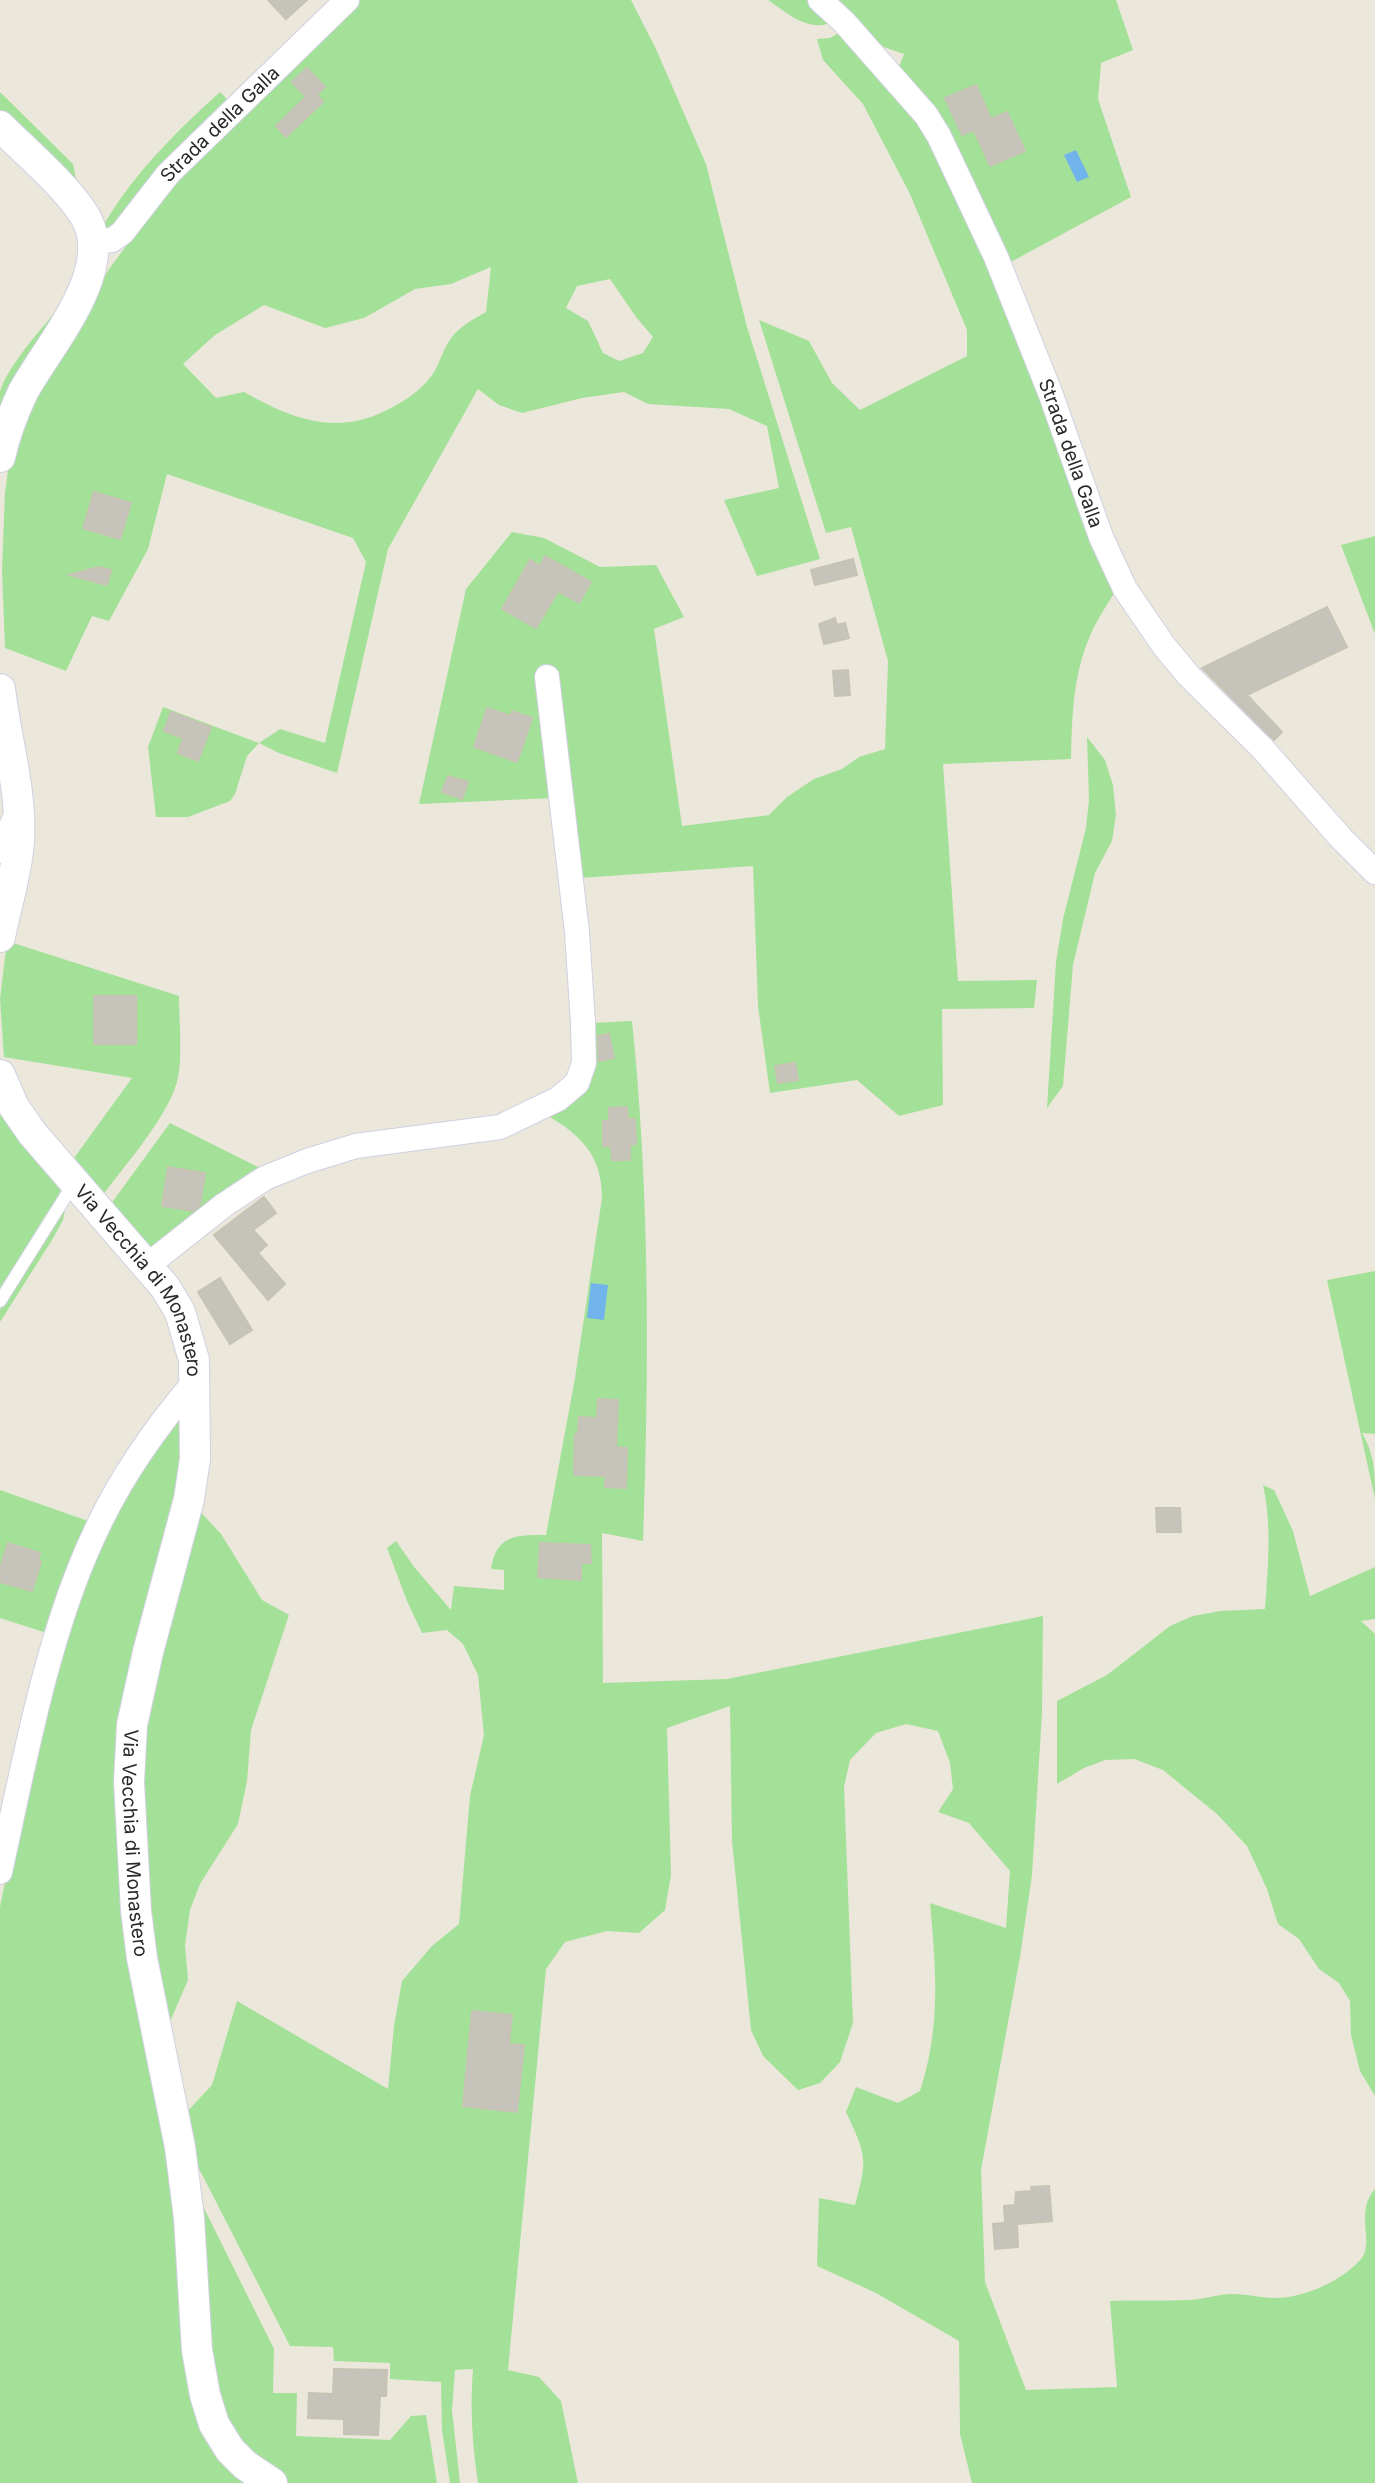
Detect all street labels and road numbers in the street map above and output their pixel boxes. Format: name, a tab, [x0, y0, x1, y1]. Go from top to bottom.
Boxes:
street label: Strada della Galla	[155, 61, 284, 186]
street label: Strada della Galla	[1034, 375, 1108, 531]
street label: Via Vecchia di Monastero	[70, 1180, 205, 1377]
street label: Via Vecchia di Monastero	[117, 1729, 153, 1958]

